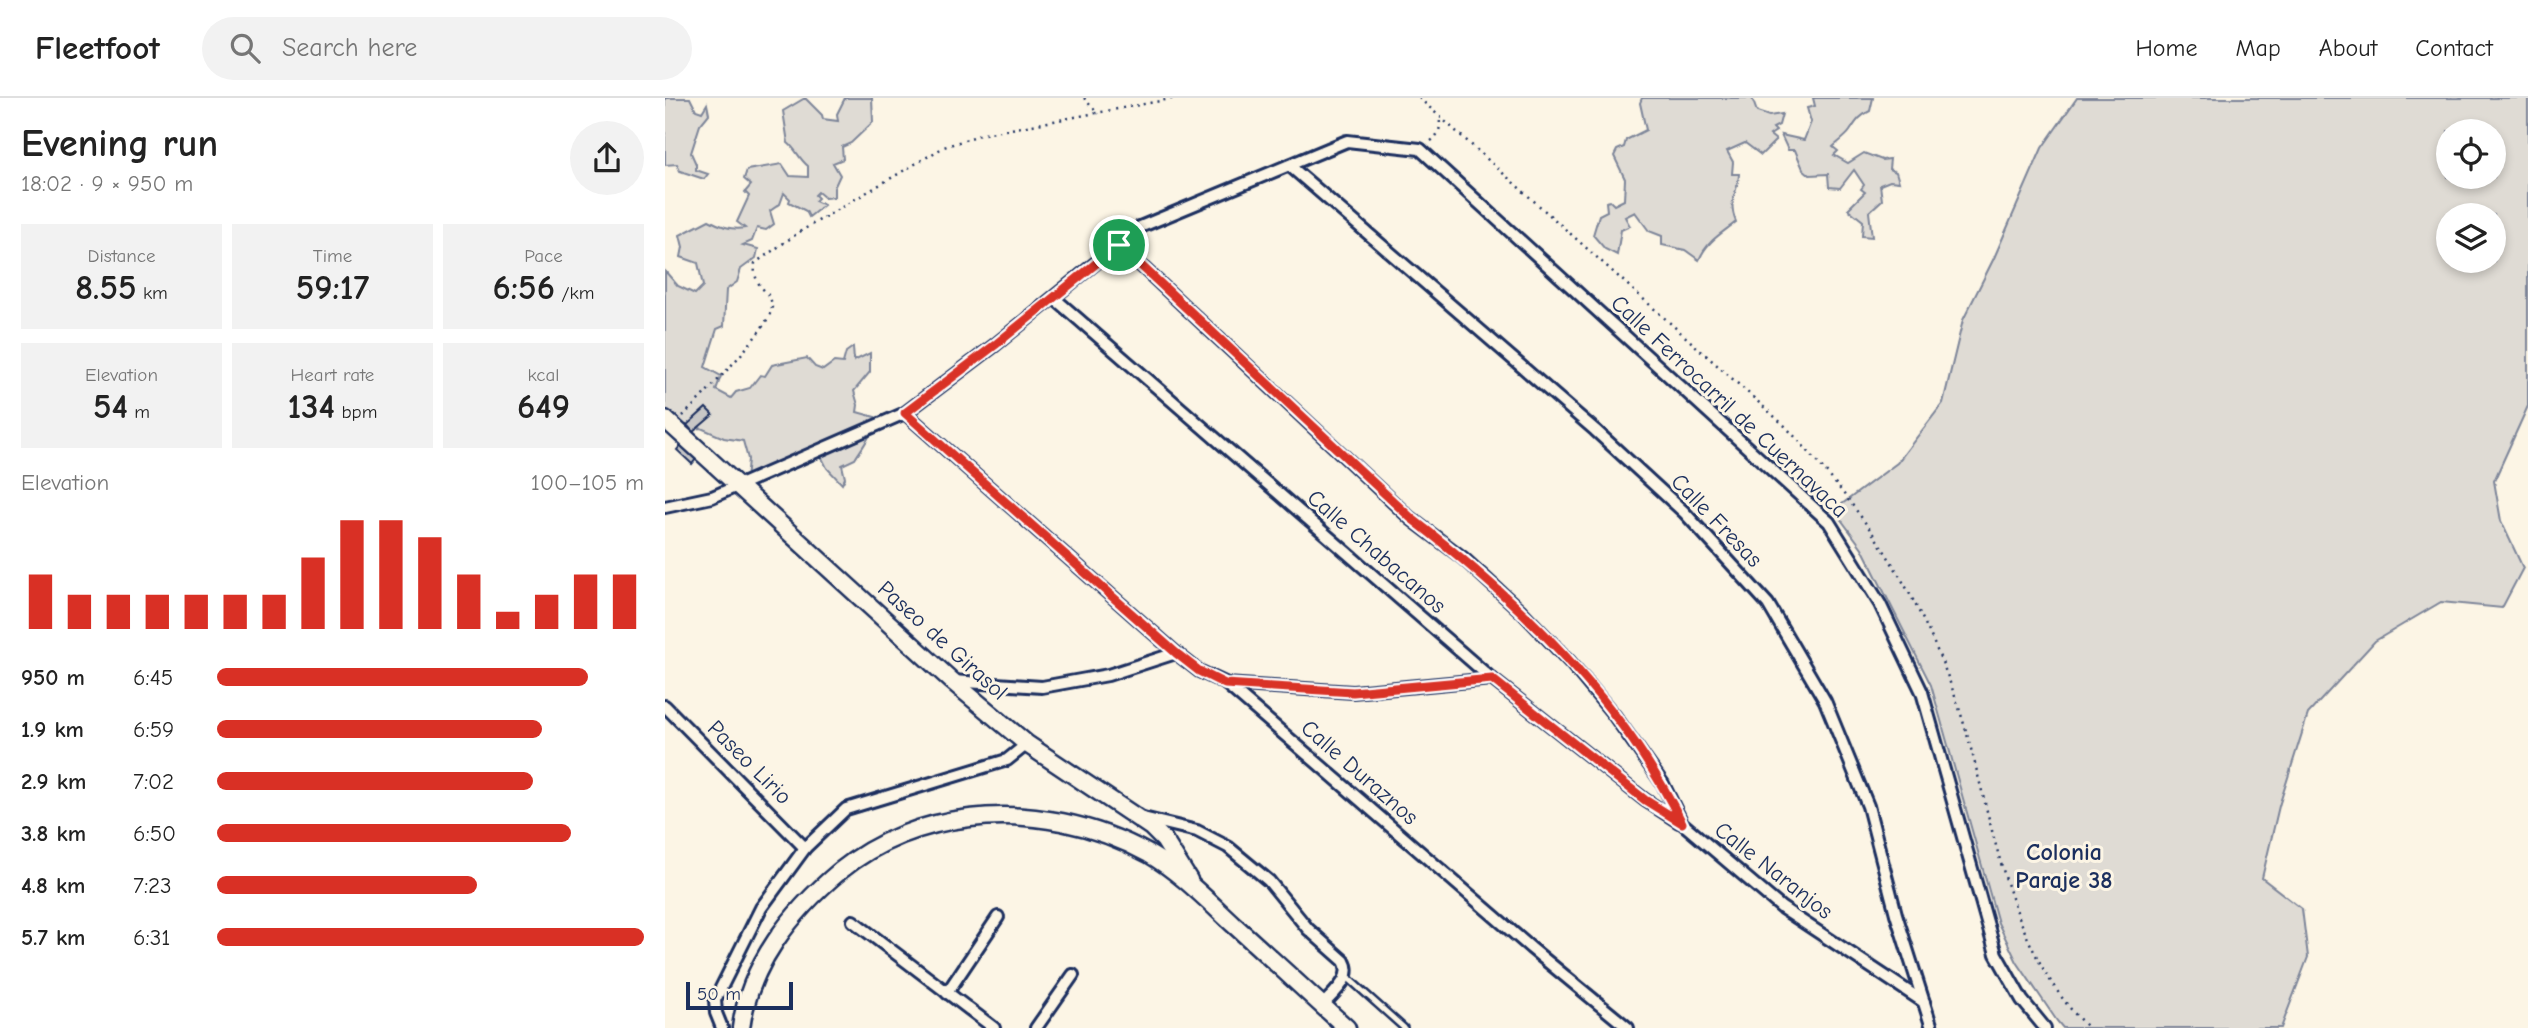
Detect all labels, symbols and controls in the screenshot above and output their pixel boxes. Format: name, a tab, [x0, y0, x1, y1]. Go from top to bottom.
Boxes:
search box	[202, 17, 692, 80]
text: Fleetfoot	[35, 29, 160, 67]
icon: search	[226, 29, 264, 67]
text: Search here	[282, 33, 417, 63]
text: Home	[2136, 34, 2197, 62]
text: Map	[2235, 34, 2281, 62]
text: About	[2319, 34, 2377, 62]
text: Contact	[2415, 34, 2493, 62]
map controls	[2436, 119, 2506, 273]
button: locate	[2436, 119, 2506, 189]
button: share	[570, 121, 644, 195]
text: Evening run	[21, 122, 218, 166]
text: 18:02 · 9 × 950 m	[21, 170, 193, 197]
button: layers	[2436, 203, 2506, 273]
pin	[1089, 215, 1149, 275]
icon: arrive	[1100, 226, 1138, 264]
text: Distance	[87, 245, 156, 267]
text: Time	[313, 245, 352, 267]
text: Pace	[524, 245, 563, 267]
text: 8.55	[75, 267, 137, 308]
text: 59:17	[296, 267, 369, 308]
text: 6:56	[493, 267, 555, 308]
text: km	[137, 282, 168, 304]
text: /km	[555, 282, 595, 304]
street label: Calle Ferrocarril de Cuernavaca	[1605, 289, 1854, 523]
text: Elevation	[85, 364, 158, 386]
text: Heart rate	[291, 364, 374, 386]
text: kcal	[528, 364, 559, 386]
text: 54	[93, 386, 128, 427]
text: 134	[288, 386, 335, 427]
text: 649	[517, 386, 570, 427]
text: m	[128, 401, 150, 423]
text: bpm	[335, 401, 377, 423]
street label: Calle Fresas	[1665, 468, 1768, 573]
text: Elevation	[21, 469, 109, 496]
text: 100–105 m	[531, 469, 644, 496]
street label: Calle Chabacanos	[1302, 484, 1452, 619]
street label: Paseo de Girasol	[872, 575, 1013, 706]
text: 950 m	[21, 664, 85, 691]
text: 6:45	[133, 664, 173, 691]
street label: Calle Duraznos	[1296, 714, 1424, 831]
street label: Paseo Lirio	[702, 715, 797, 810]
text: 1.9 km	[21, 716, 84, 743]
text: 6:59	[133, 716, 174, 743]
text: 2.9 km	[21, 768, 86, 795]
text: 7:02	[133, 768, 174, 795]
street label: Calle Naranjos	[1709, 816, 1838, 925]
text: 3.8 km	[21, 820, 86, 847]
text: 6:50	[133, 820, 176, 847]
district label: Colonia Paraje 38	[2015, 838, 2113, 894]
text: 4.8 km	[21, 872, 85, 899]
text: 7:23	[133, 872, 172, 899]
text: 5.7 km	[21, 924, 85, 951]
text: 6:31	[133, 924, 170, 951]
scale bar	[686, 979, 793, 1011]
text: 50 m	[697, 983, 741, 1005]

